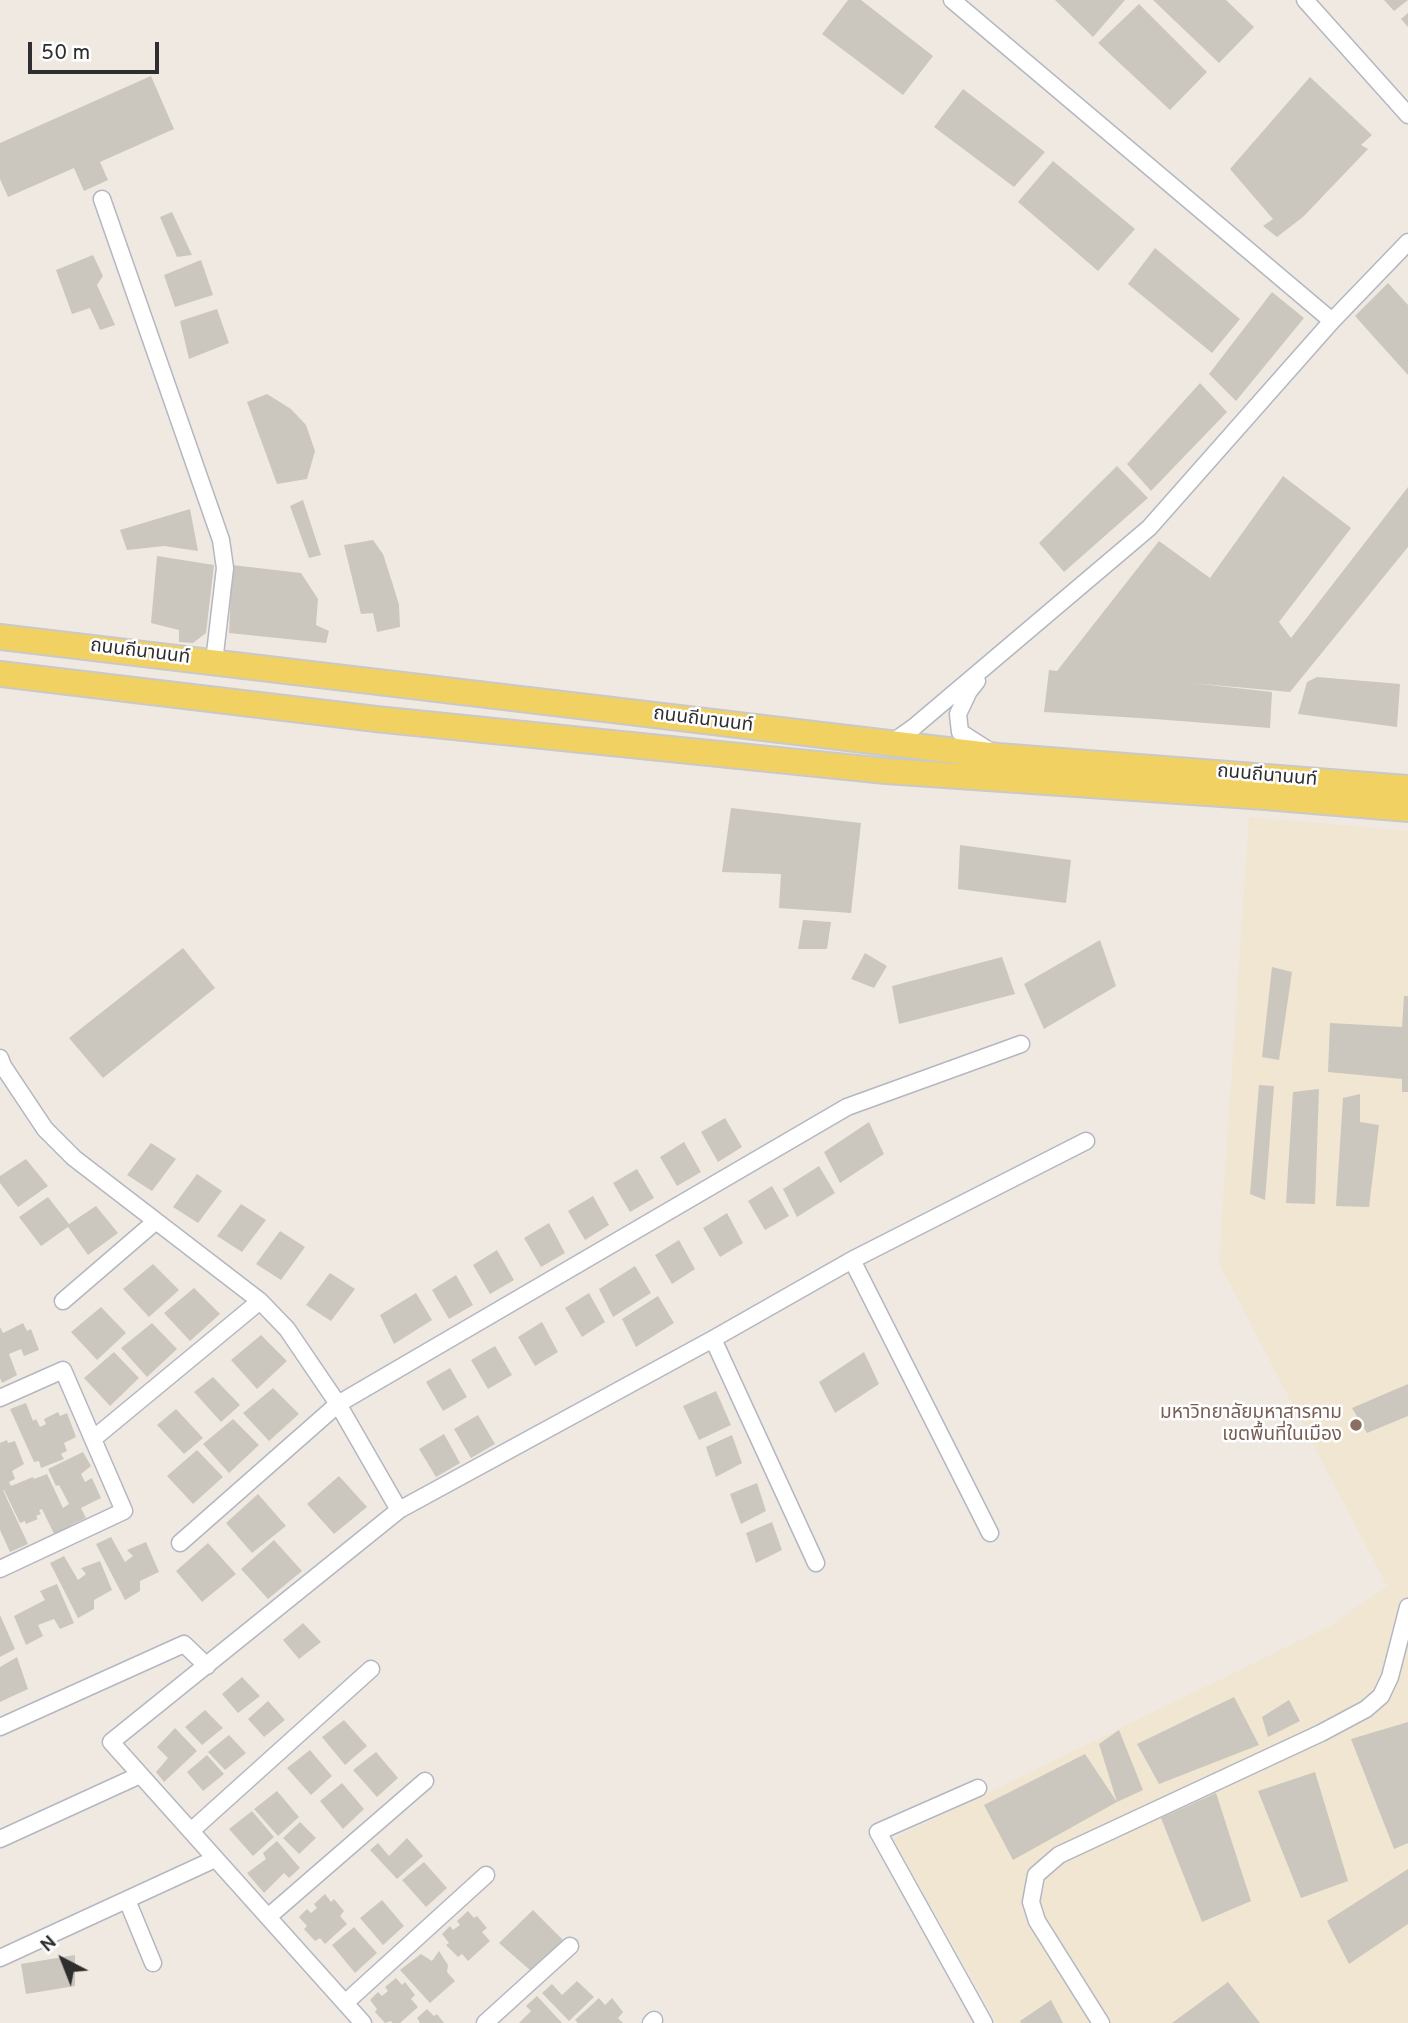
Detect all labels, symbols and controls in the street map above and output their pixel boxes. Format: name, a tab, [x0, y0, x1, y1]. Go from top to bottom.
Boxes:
scale bar	[32, 28, 163, 72]
text: 50 m	[41, 40, 90, 67]
street label: ถนนถีนานนท์	[89, 636, 191, 670]
street label: ถนนถีนานนท์	[652, 704, 754, 738]
street label: ถนนถีนานนท์	[1216, 761, 1318, 793]
place label: มหาวิทยาลัยมหาสารคาม เขตพื้นที่ในเมือง	[1160, 1403, 1342, 1447]
marker: มหาวิทยาลัยมหาสารคาม เขตพื้นที่ในเมือง	[1348, 1417, 1364, 1433]
north arrow	[28, 1925, 98, 1995]
text: N	[36, 1931, 62, 1958]

